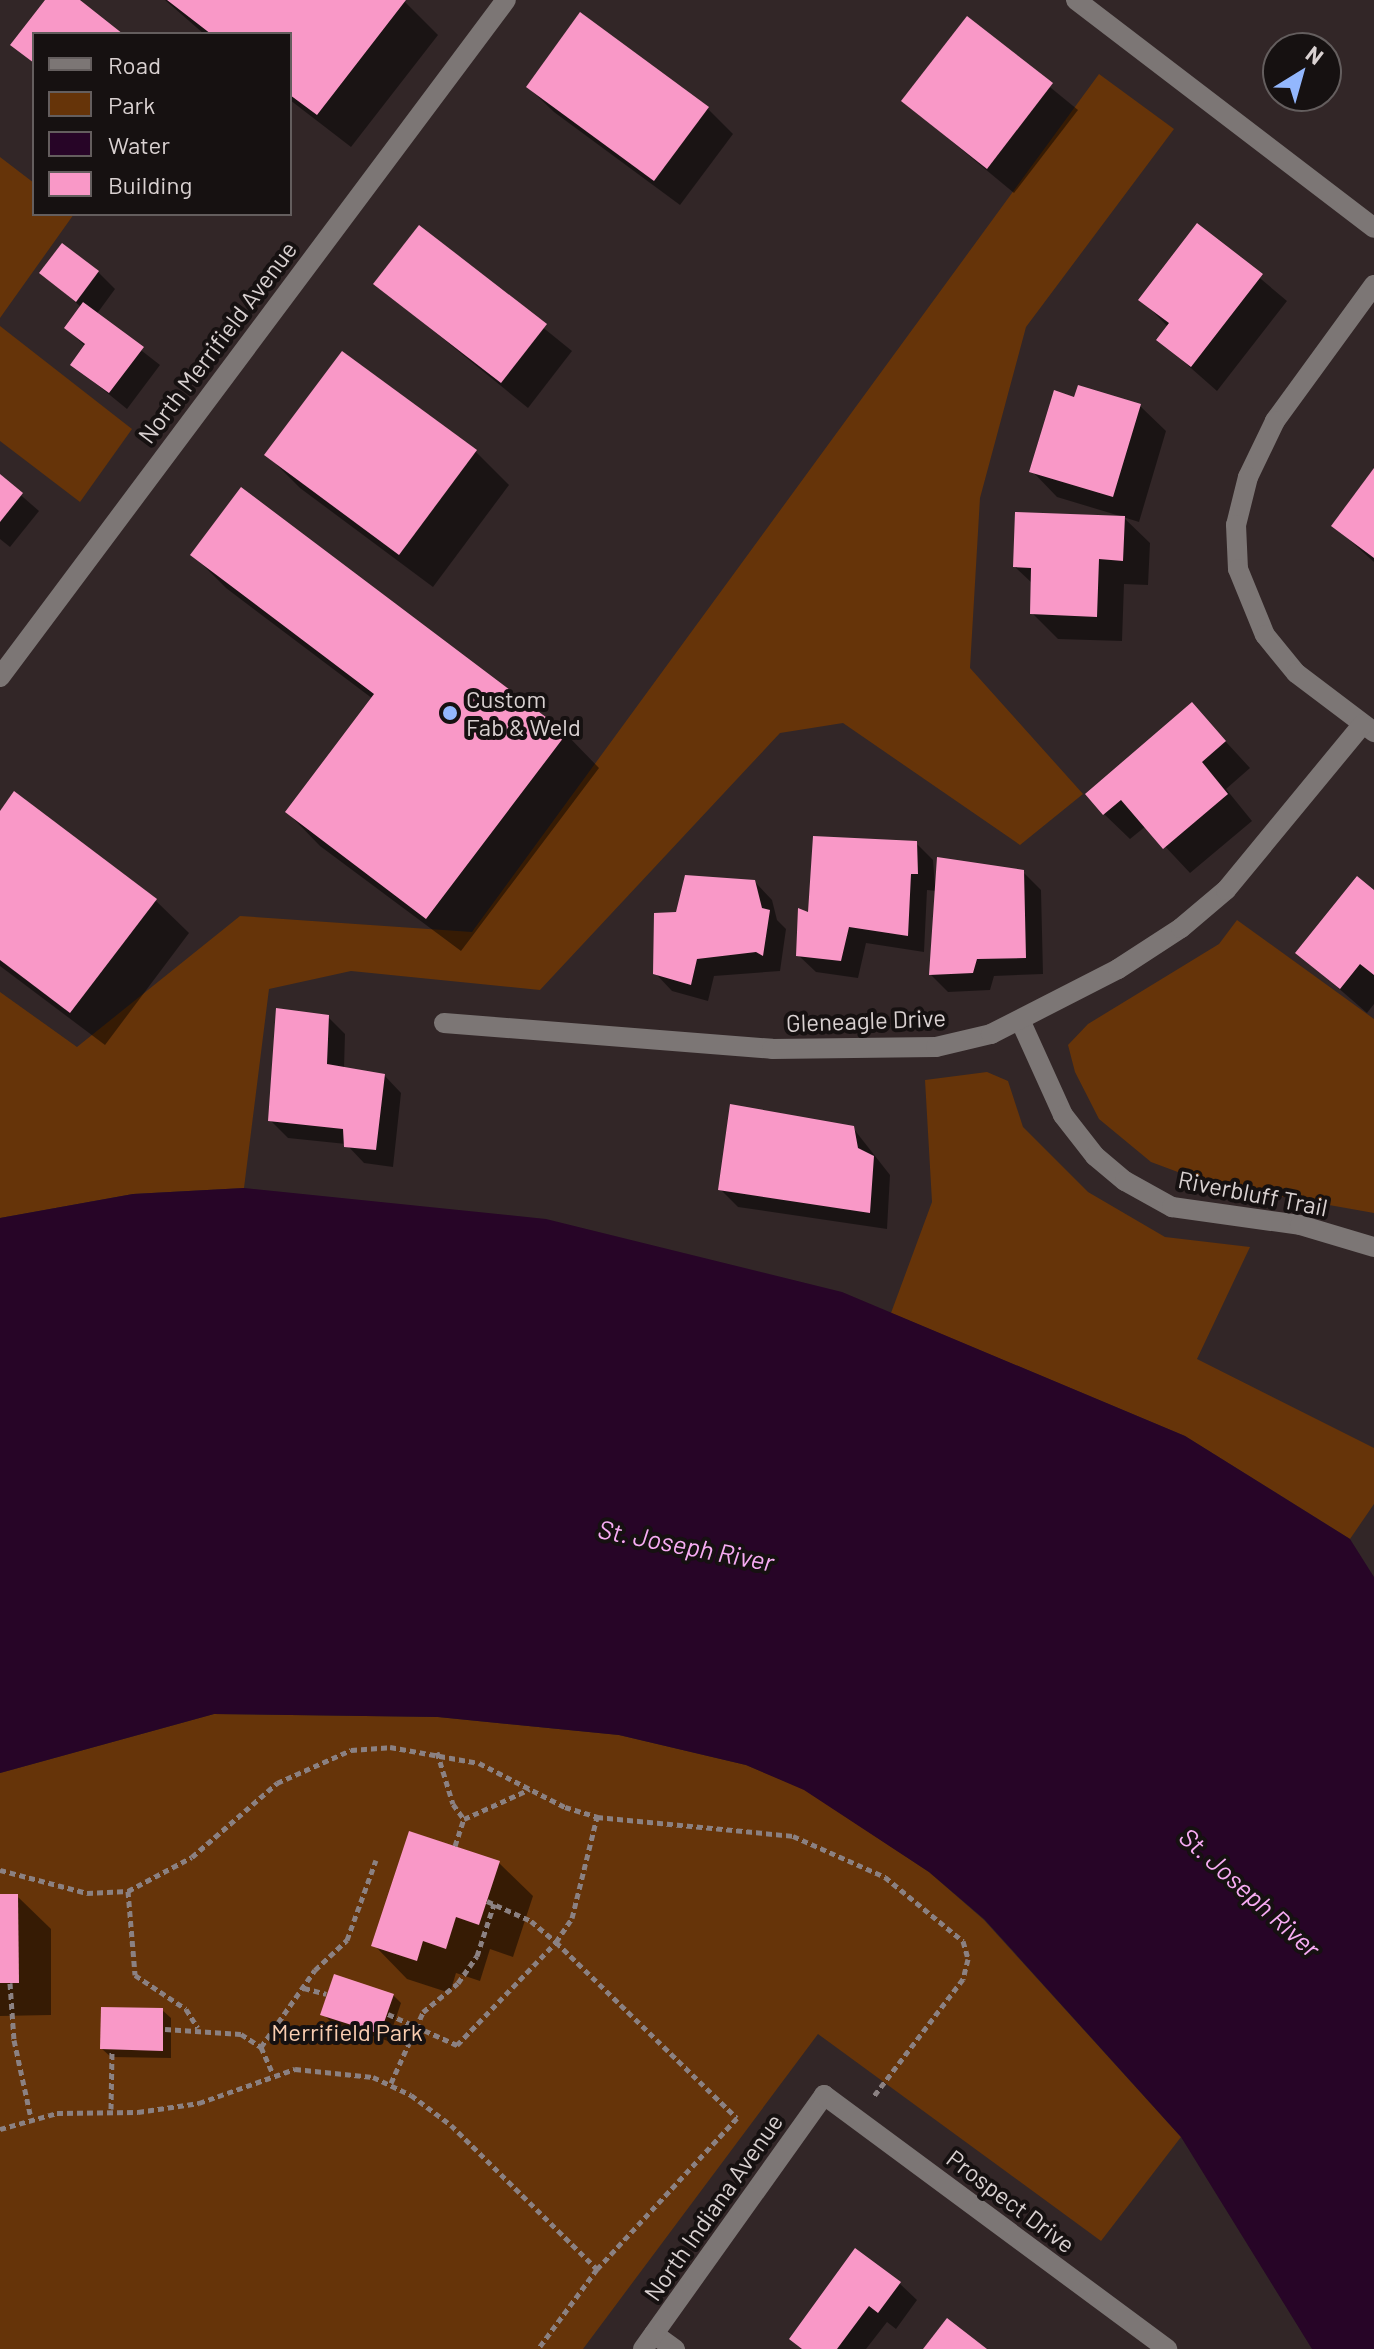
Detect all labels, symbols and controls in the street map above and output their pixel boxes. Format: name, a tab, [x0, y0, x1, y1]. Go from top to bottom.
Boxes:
legend	[32, 32, 292, 216]
north arrow	[1262, 32, 1342, 112]
text: N	[1302, 40, 1329, 69]
text: Road	[108, 50, 161, 79]
text: Park	[108, 90, 155, 119]
text: Water	[108, 130, 170, 159]
text: Building	[108, 170, 192, 199]
street label: North Merrifield Avenue	[132, 235, 302, 449]
place label: Custom Fab & Weld	[466, 685, 581, 741]
marker: Custom Fab & Weld	[441, 704, 459, 722]
street label: Gleneagle Drive	[785, 1003, 947, 1037]
street label: Riverbluff Trail	[1176, 1164, 1330, 1222]
water label: St. Joseph River	[595, 1513, 777, 1577]
water label: St. Joseph River	[1173, 1821, 1327, 1963]
park label: Merrifield Park	[271, 2018, 423, 2046]
street label: North Indiana Avenue	[638, 2108, 788, 2306]
street label: Prospect Drive	[941, 2144, 1081, 2258]

